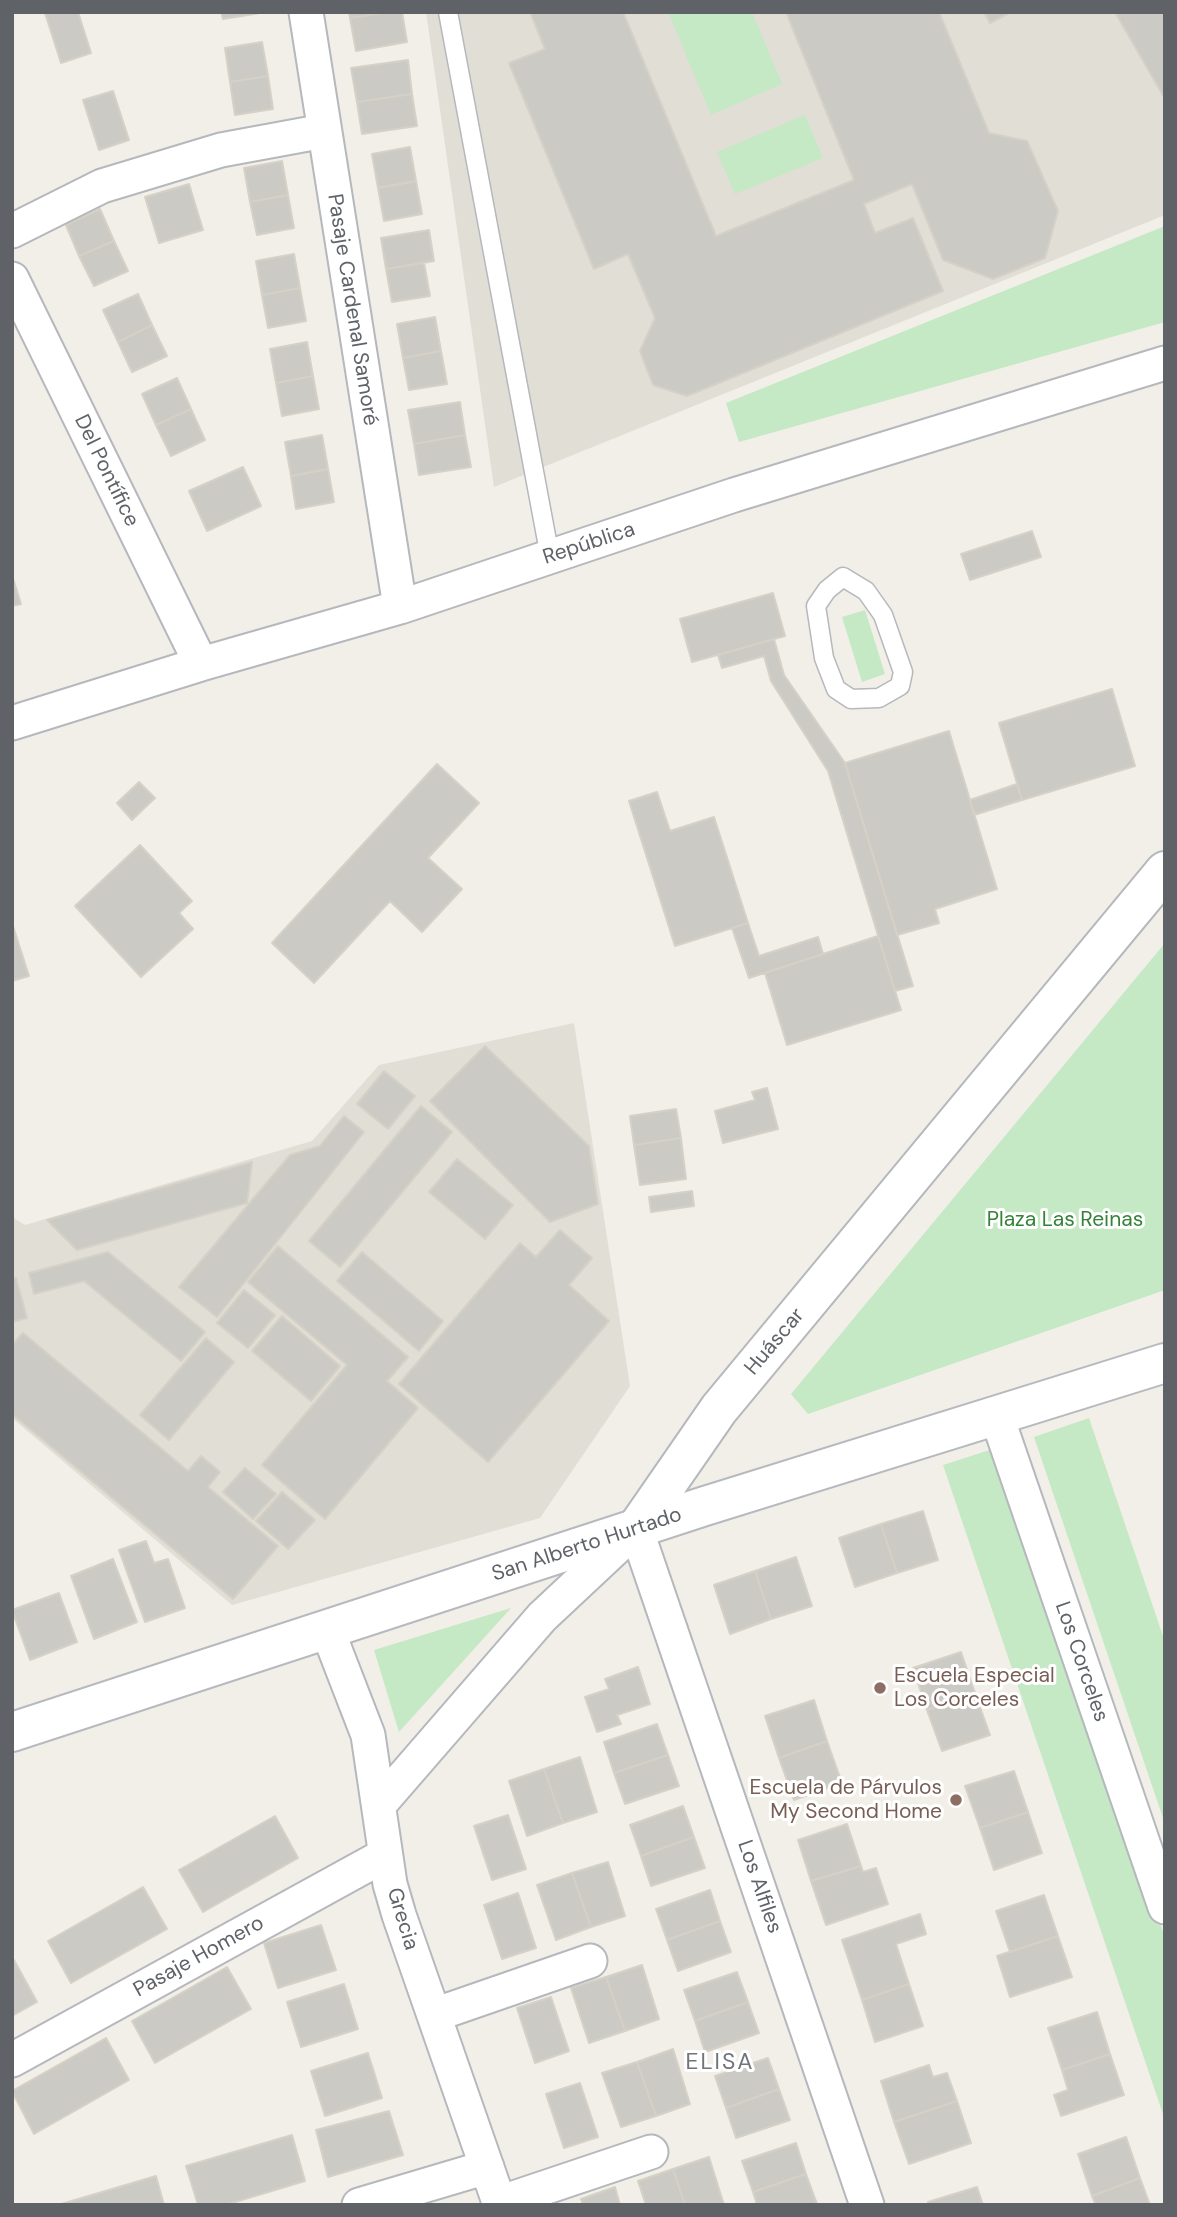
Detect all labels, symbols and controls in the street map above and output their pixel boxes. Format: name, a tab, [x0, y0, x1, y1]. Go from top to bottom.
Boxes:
street label: Pasaje Cardenal Samoré	[321, 192, 383, 428]
street label: Del Pontífice	[68, 411, 144, 531]
street label: República	[540, 517, 638, 571]
park label: Plaza Las Reinas	[987, 1207, 1143, 1233]
street label: Huáscar	[740, 1303, 810, 1381]
street label: San Alberto Hurtado	[489, 1502, 685, 1588]
street label: Los Corceles	[1049, 1599, 1113, 1725]
place label: Escuela Especial Los Corceles	[894, 1663, 1055, 1713]
marker: Escuela Especial Los Corceles	[872, 1680, 888, 1696]
place label: Escuela de Párvulos My Second Home	[750, 1775, 942, 1825]
marker: Escuela de Párvulos My Second Home	[948, 1792, 964, 1808]
street label: Los Alfiles	[731, 1837, 787, 1937]
street label: Grecia	[381, 1885, 423, 1953]
street label: Pasaje Homero	[130, 1911, 268, 2003]
district label: ELISA	[686, 2049, 754, 2077]

